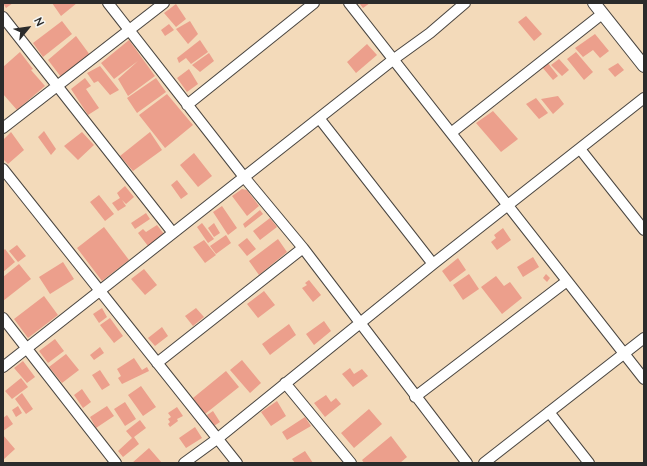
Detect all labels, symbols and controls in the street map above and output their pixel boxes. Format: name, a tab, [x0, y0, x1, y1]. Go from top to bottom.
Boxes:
north arrow	[8, 8, 48, 48]
text: N	[31, 15, 47, 29]

